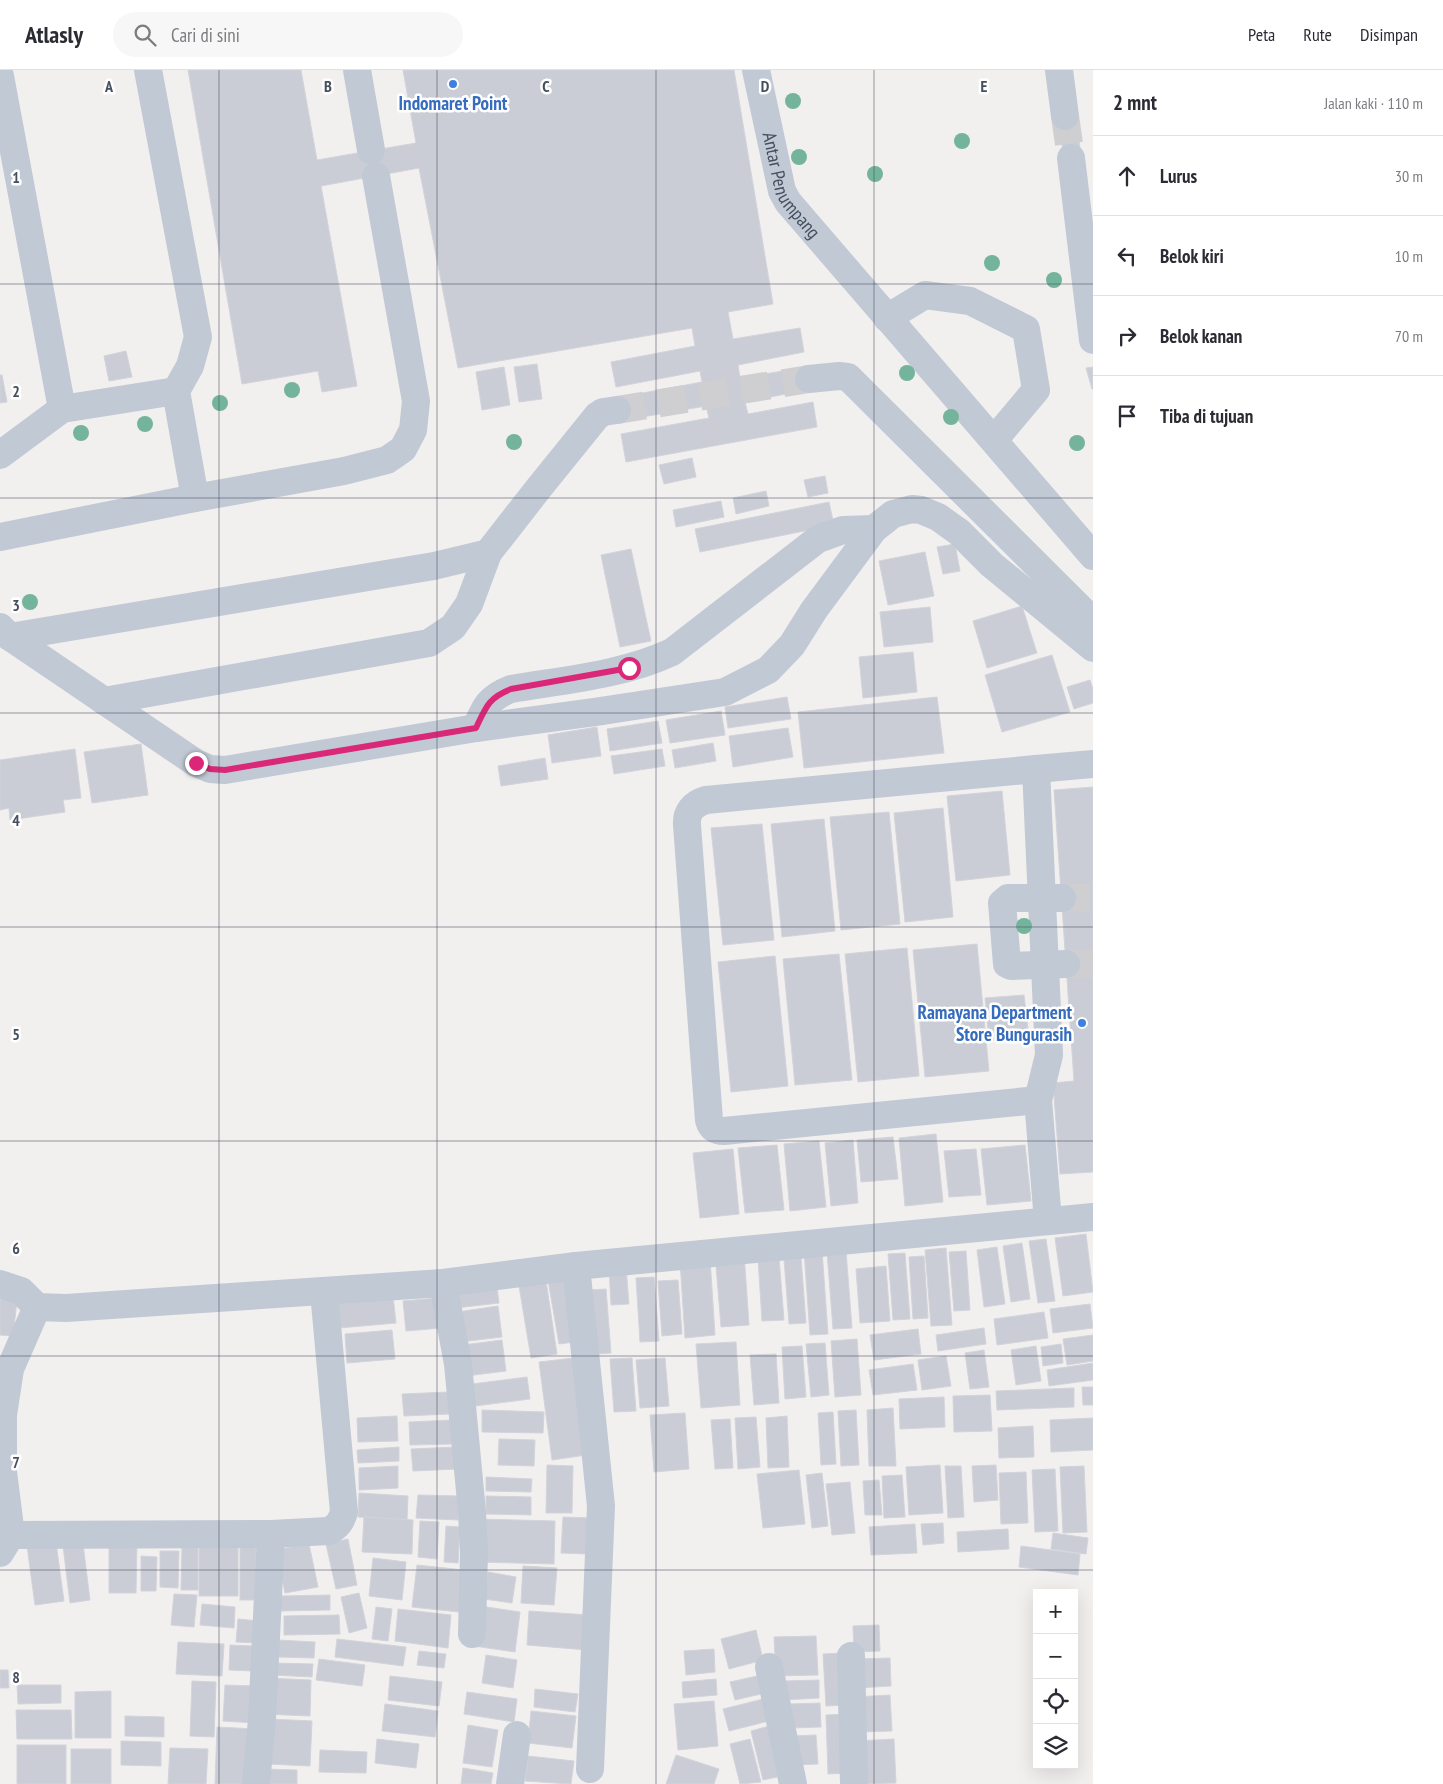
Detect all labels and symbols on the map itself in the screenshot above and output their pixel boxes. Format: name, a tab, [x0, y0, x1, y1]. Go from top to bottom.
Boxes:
text: A	[104, 76, 114, 96]
text: B	[324, 76, 332, 96]
text: C	[542, 76, 550, 96]
text: D	[761, 76, 770, 96]
text: E	[981, 76, 988, 96]
marker: Indomaret Point	[447, 78, 459, 90]
place label: Indomaret Point	[399, 91, 508, 115]
street label: Antar Penumpang	[758, 130, 826, 243]
text: 1	[12, 167, 20, 187]
text: 2	[12, 381, 20, 401]
text: 3	[12, 595, 20, 615]
route start	[618, 657, 641, 680]
route end	[185, 752, 208, 775]
text: 4	[12, 810, 20, 830]
place label: Ramayana Department Store Bungurasih	[917, 1000, 1072, 1046]
marker: Ramayana Department Store Bungurasih	[1076, 1017, 1088, 1029]
text: 5	[12, 1024, 20, 1044]
text: 6	[12, 1238, 20, 1258]
text: 7	[12, 1452, 20, 1472]
text: 8	[12, 1667, 20, 1687]

